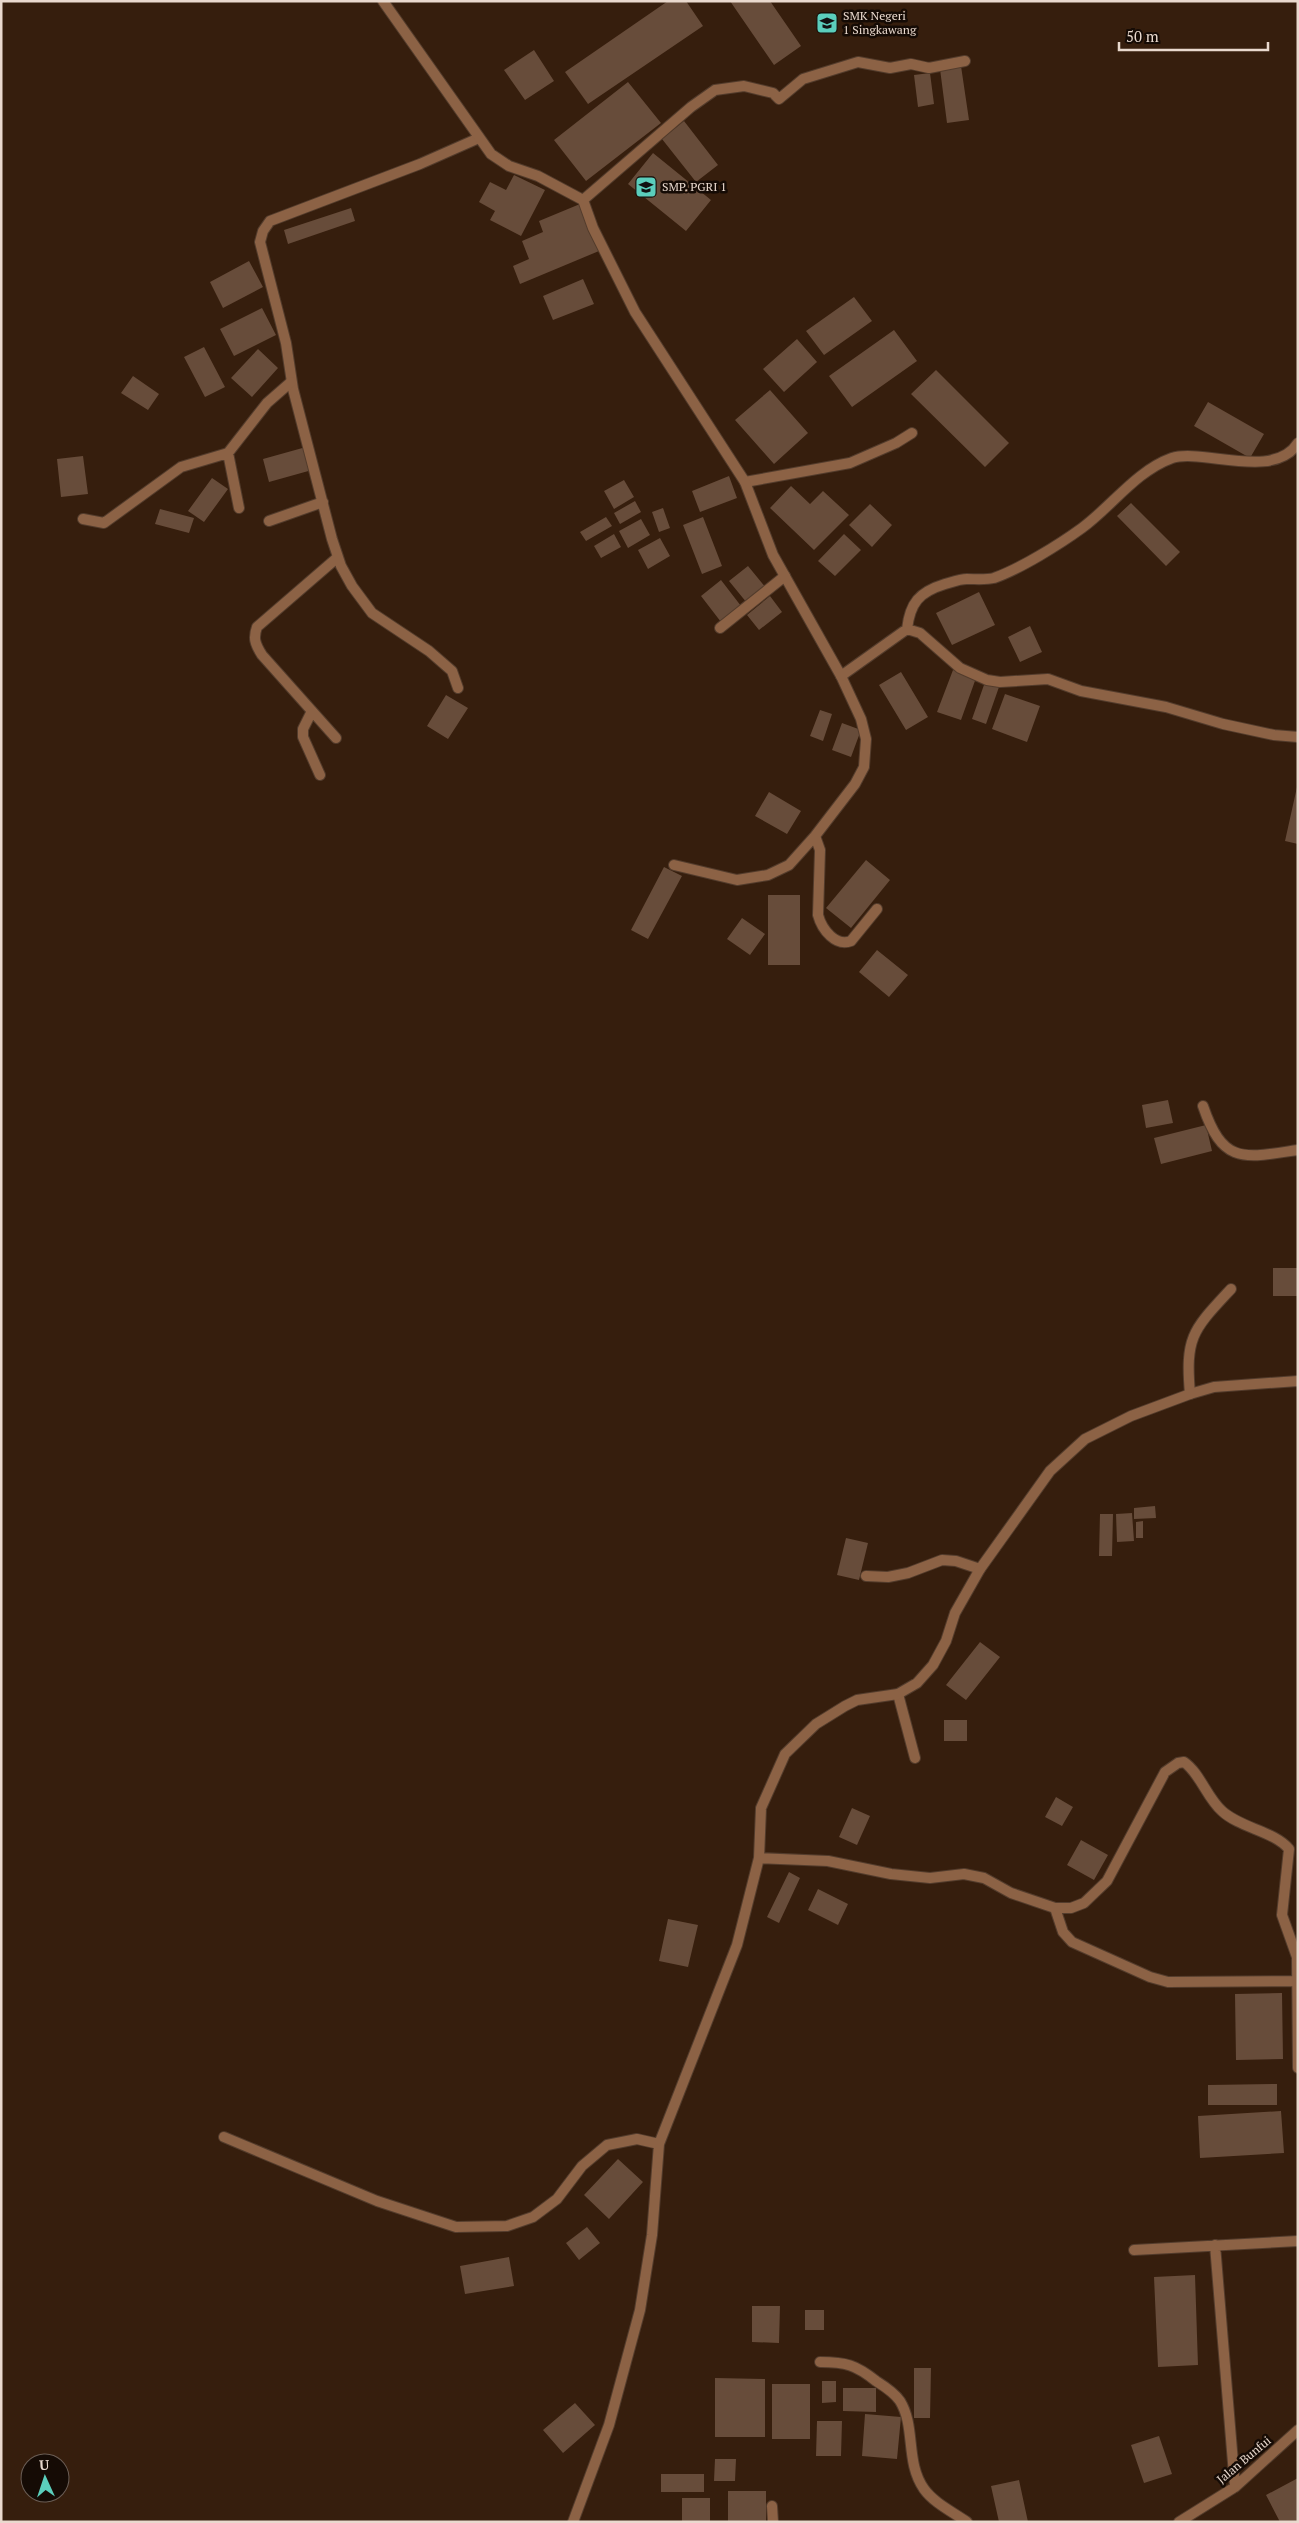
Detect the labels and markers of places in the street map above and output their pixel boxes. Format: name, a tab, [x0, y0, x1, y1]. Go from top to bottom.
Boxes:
place label: SMK Negeri 1 Singkawang	[843, 8, 917, 37]
school or university icon: SMK Negeri 1 Singkawang	[815, 11, 839, 35]
school or university icon: SMP. PGRI 1	[634, 175, 658, 199]
place label: SMP. PGRI 1	[662, 179, 727, 194]

